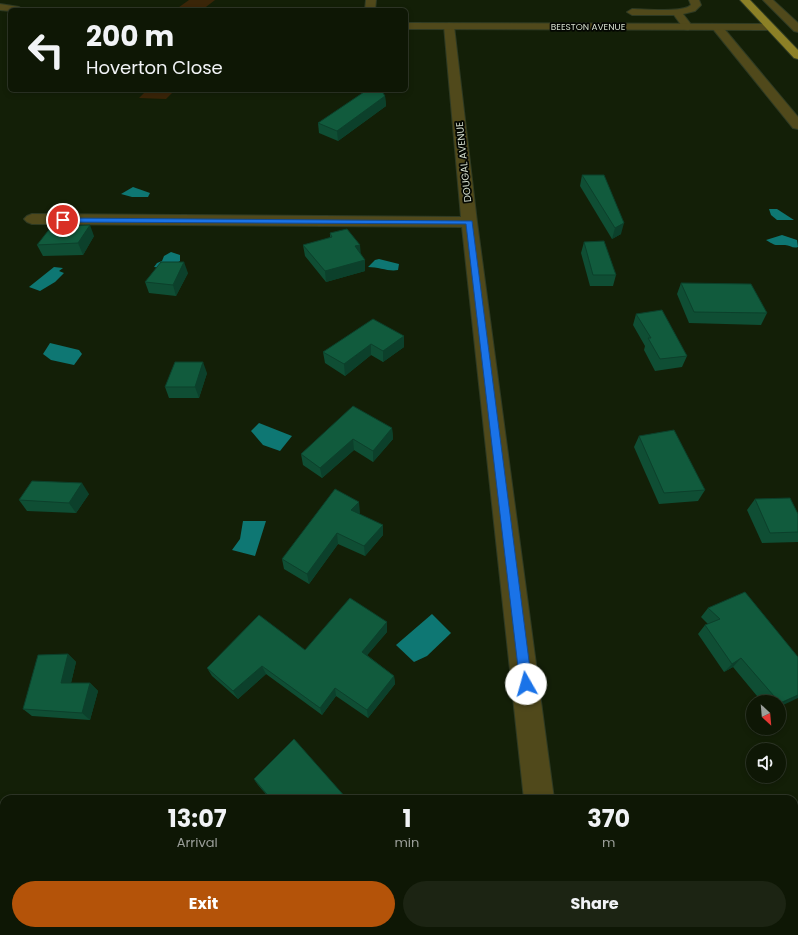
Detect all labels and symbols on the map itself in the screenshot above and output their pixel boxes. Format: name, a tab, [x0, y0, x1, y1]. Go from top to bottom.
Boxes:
street label: BEESTON AVENUE	[551, 21, 626, 33]
street label: DOUGAL AVENUE	[452, 121, 475, 203]
pin	[46, 203, 80, 237]
position arrow	[505, 663, 547, 705]
north arrow	[746, 695, 786, 735]

